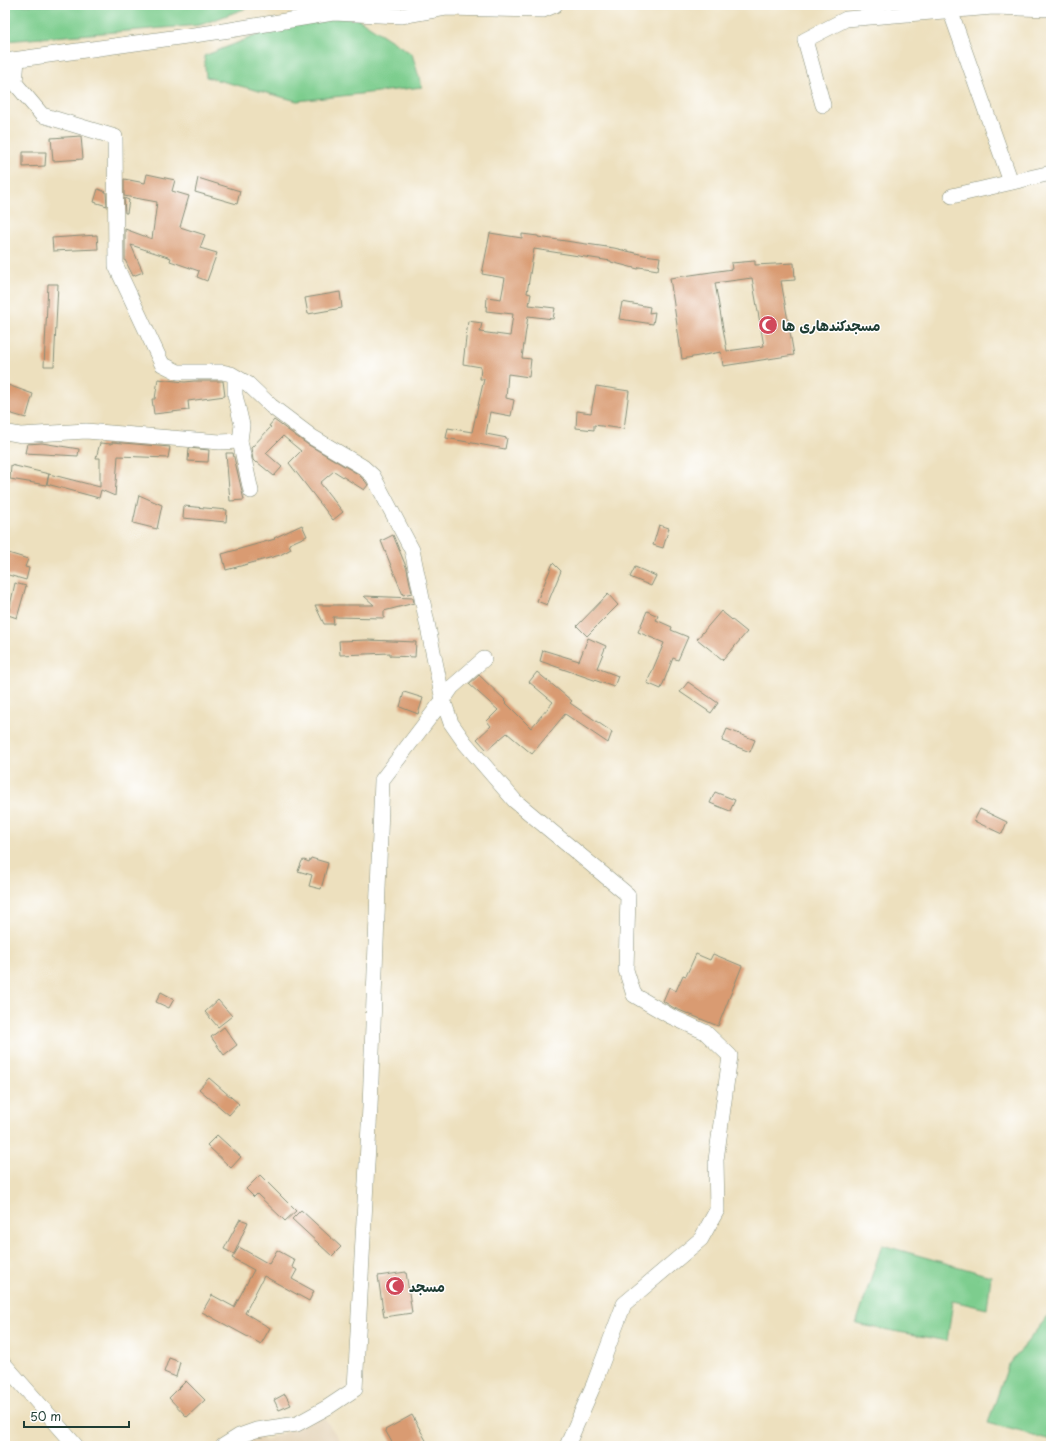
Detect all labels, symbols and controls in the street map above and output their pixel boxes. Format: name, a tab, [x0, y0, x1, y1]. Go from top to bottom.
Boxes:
mosque icon: مسجدکندهاری ها	[757, 314, 779, 336]
place label: مسجدکندهاری ها	[782, 315, 880, 336]
mosque icon: مسجد	[384, 1275, 406, 1297]
place label: مسجد	[409, 1276, 445, 1297]
scale bar	[24, 1403, 129, 1429]
text: 50 m	[30, 1407, 61, 1425]

